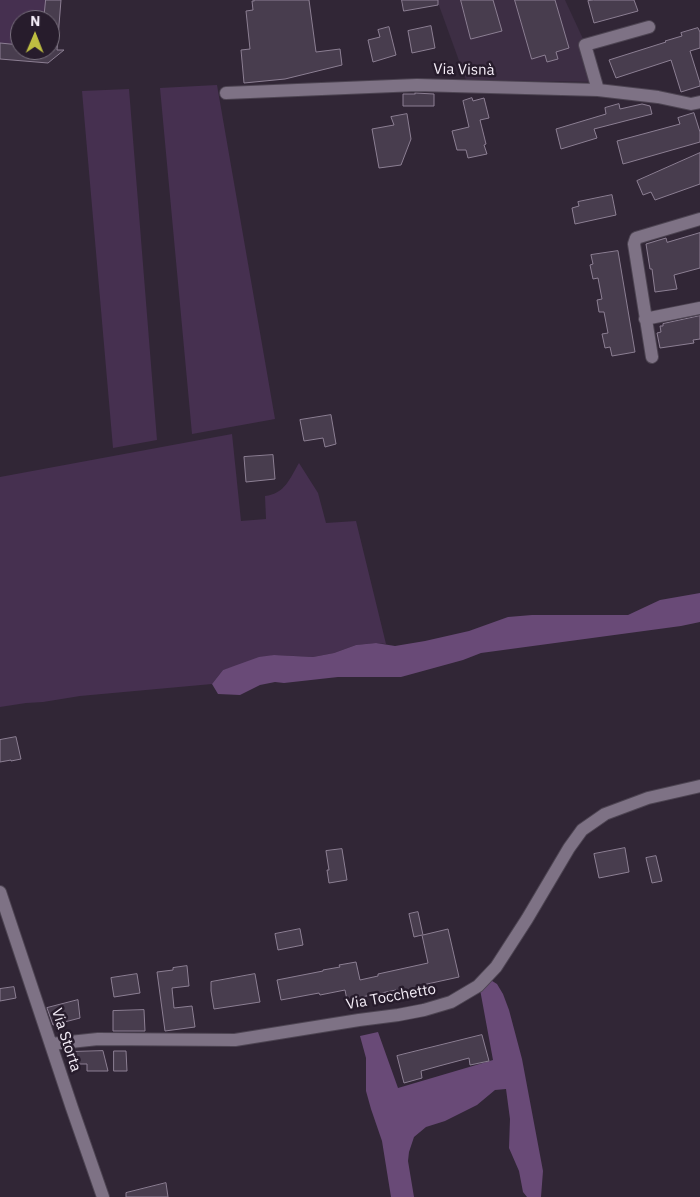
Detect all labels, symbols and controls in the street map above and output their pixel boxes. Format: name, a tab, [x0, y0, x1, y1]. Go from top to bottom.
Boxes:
north arrow	[10, 10, 60, 60]
text: N	[30, 12, 40, 30]
street label: Via Visnà	[433, 60, 495, 80]
street label: Via Tocchetto	[345, 980, 437, 1014]
street label: Via Storta	[47, 1006, 85, 1074]

